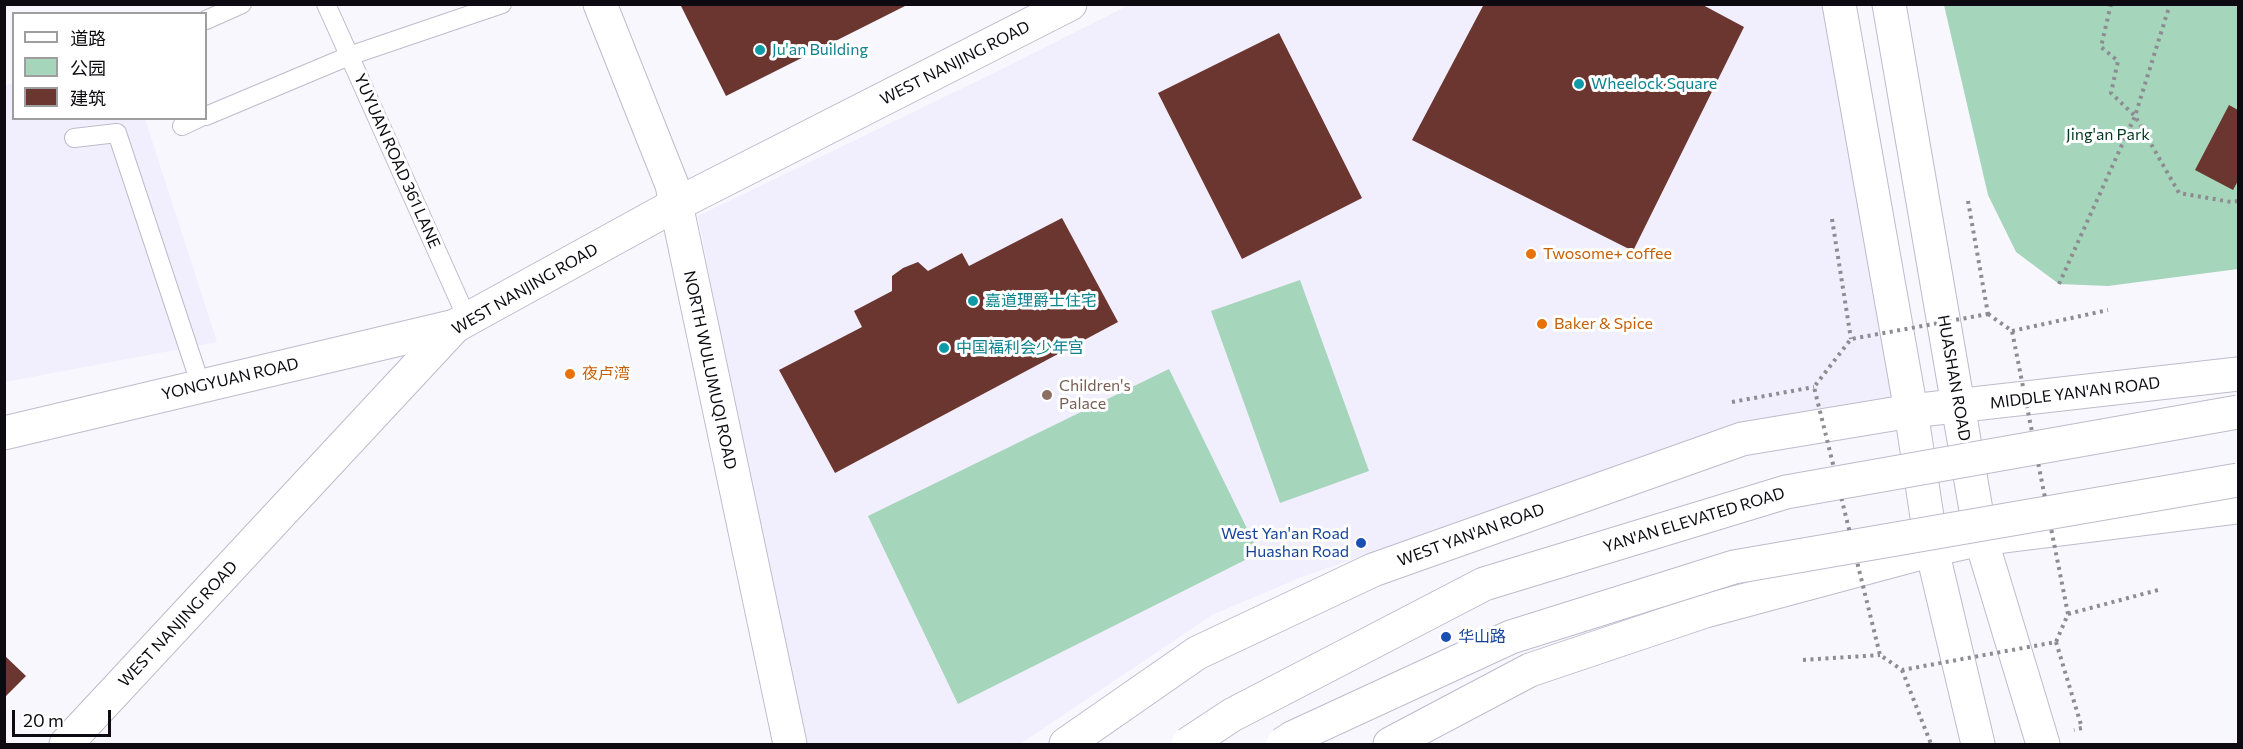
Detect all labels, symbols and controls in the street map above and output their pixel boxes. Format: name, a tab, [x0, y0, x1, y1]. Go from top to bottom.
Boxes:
legend	[12, 12, 207, 120]
street label: WEST NANJING ROAD	[877, 17, 1033, 109]
text: 道路	[70, 27, 106, 49]
place label: Ju'an Building	[772, 40, 868, 60]
marker: Ju'an Building	[753, 43, 767, 57]
text: 公园	[70, 57, 106, 79]
street label: YUYUAN ROAD 361 LANE	[350, 71, 444, 251]
place label: Wheelock Square	[1591, 74, 1717, 94]
marker: Wheelock Square	[1572, 77, 1586, 91]
text: 建筑	[70, 87, 106, 109]
park label: Jing'an Park	[2066, 125, 2150, 145]
street label: WEST NANJING ROAD	[449, 239, 601, 339]
place label: Twosome+ coffee	[1543, 244, 1672, 264]
marker: Twosome+ coffee	[1524, 247, 1538, 261]
street label: NORTH WULUMUQI ROAD	[680, 269, 740, 471]
place label: 嘉道理爵士住宅	[985, 291, 1097, 311]
marker: 嘉道理爵士住宅	[966, 294, 980, 308]
street label: HUASHAN ROAD	[1933, 313, 1975, 443]
place label: Baker & Spice	[1554, 314, 1653, 334]
marker: Baker & Spice	[1535, 317, 1549, 331]
place label: 中国福利会少年宫	[956, 338, 1084, 358]
marker: 中国福利会少年宫	[937, 341, 951, 355]
street label: YONGYUAN ROAD	[160, 354, 300, 404]
place label: 夜卢湾	[582, 364, 630, 384]
marker: 夜卢湾	[563, 367, 577, 381]
street label: MIDDLE YAN'AN ROAD	[1989, 373, 2161, 413]
place label: Children's Palace	[1059, 376, 1131, 414]
marker: Children's Palace	[1040, 388, 1054, 402]
street label: YAN'AN ELEVATED ROAD	[1601, 483, 1787, 557]
street label: WEST YAN'AN ROAD	[1395, 499, 1547, 571]
place label: West Yan'an Road Huashan Road	[1221, 524, 1349, 562]
marker: West Yan'an Road Huashan Road	[1354, 536, 1368, 550]
street label: WEST NANJING ROAD	[115, 557, 241, 691]
place label: 华山路	[1458, 627, 1506, 647]
marker: 华山路	[1439, 630, 1453, 644]
scale bar	[15, 698, 114, 736]
text: 20 m	[23, 709, 64, 731]

